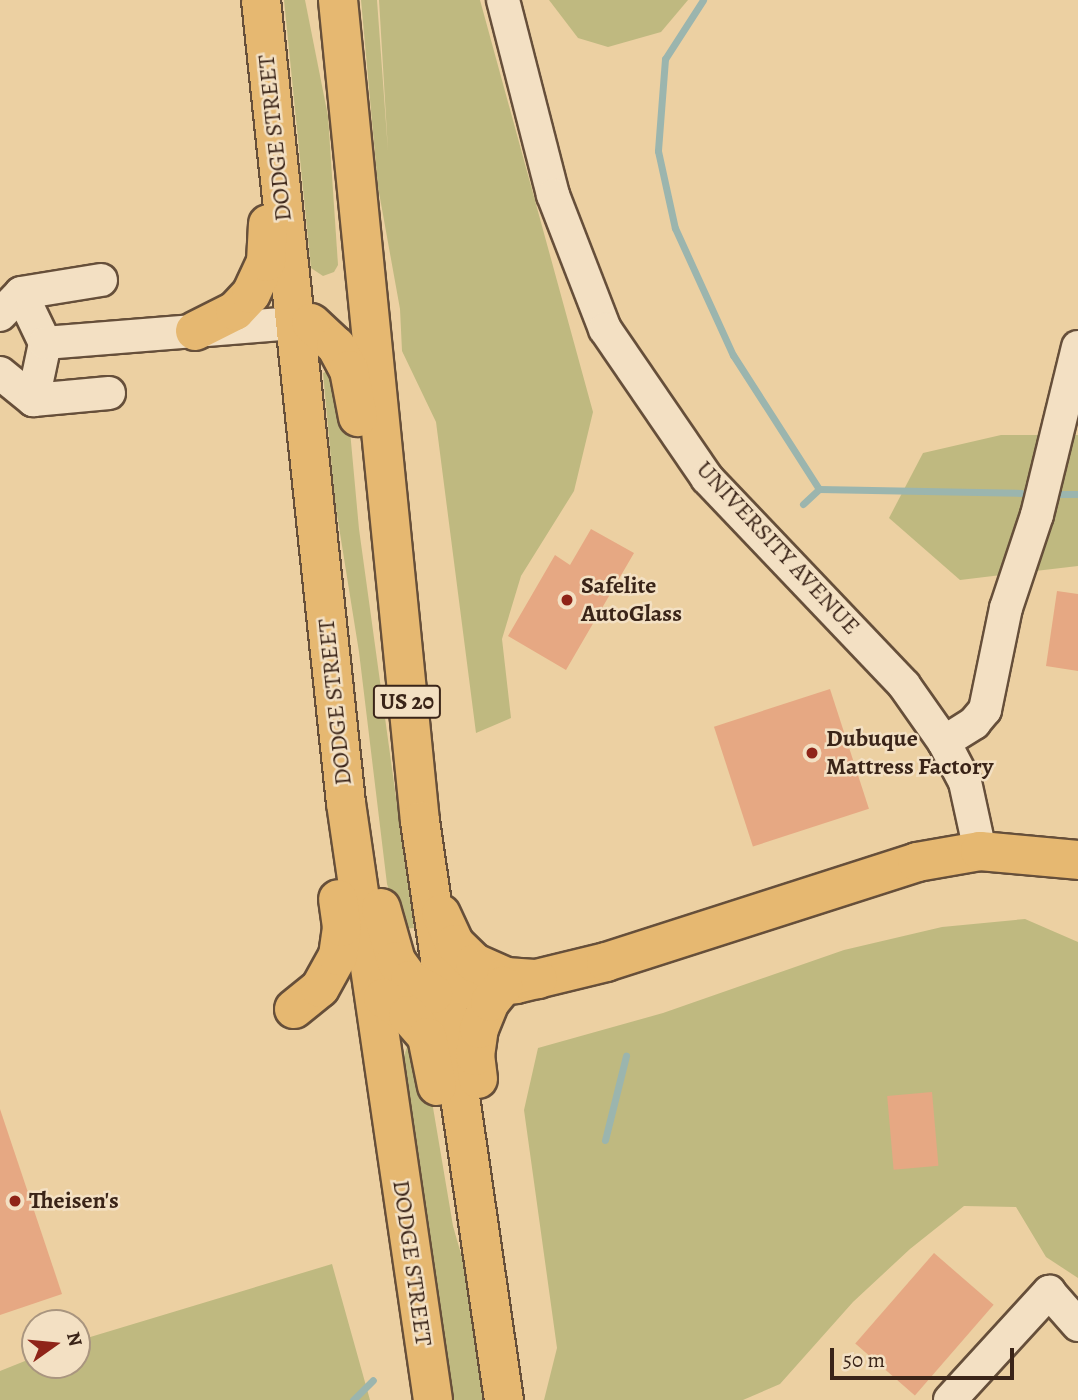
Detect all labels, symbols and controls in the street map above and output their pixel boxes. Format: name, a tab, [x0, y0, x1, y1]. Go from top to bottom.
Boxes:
street label: DODGE STREET	[252, 53, 298, 223]
street label: UNIVERSITY AVENUE	[690, 455, 866, 641]
place label: Safelite AutoGlass	[581, 572, 682, 628]
marker: Safelite AutoGlass	[559, 592, 575, 608]
street label: DODGE STREET	[312, 617, 358, 787]
road number: US 20	[372, 682, 442, 722]
place label: Dubuque Mattress Factory	[826, 725, 993, 781]
marker: Dubuque Mattress Factory	[804, 745, 820, 761]
street label: DODGE STREET	[386, 1178, 438, 1348]
place label: Theisen's	[29, 1187, 119, 1215]
marker: Theisen's	[7, 1193, 23, 1209]
north arrow	[21, 1309, 91, 1379]
text: N	[60, 1329, 89, 1349]
scale bar	[833, 1334, 1017, 1378]
text: 50 m	[843, 1346, 885, 1374]

